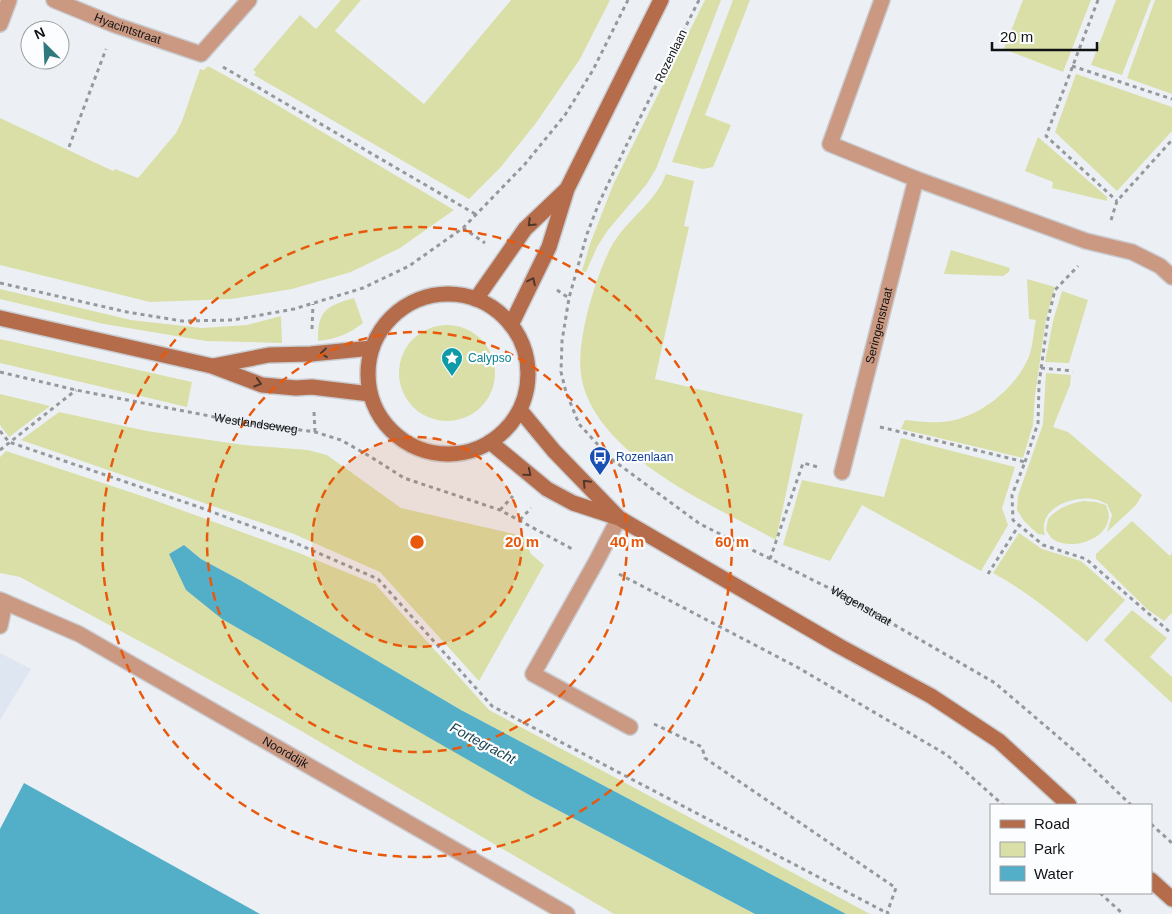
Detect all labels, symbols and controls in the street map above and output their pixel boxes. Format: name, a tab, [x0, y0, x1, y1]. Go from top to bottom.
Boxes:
street label: Hyacintstraat	[92, 10, 163, 47]
north arrow	[20, 20, 70, 70]
scale bar	[992, 20, 1097, 52]
text: N	[32, 24, 48, 42]
street label: Rozenlaan	[652, 27, 690, 85]
text: 20 m	[1000, 28, 1033, 45]
one-way arrow	[528, 217, 537, 226]
one-way arrow	[526, 277, 536, 286]
street label: Seringenstraat	[863, 285, 895, 365]
place icon: Calypso	[440, 346, 464, 377]
one-way arrow	[320, 347, 328, 358]
place label: Calypso	[468, 351, 512, 365]
one-way arrow	[253, 377, 261, 387]
street label: Westlandseweg	[213, 410, 299, 436]
bus stop icon: Rozenlaan	[588, 445, 612, 476]
place label: Rozenlaan	[616, 450, 673, 464]
one-way arrow	[522, 467, 531, 476]
one-way arrow	[583, 479, 592, 488]
centre of rings	[408, 533, 426, 551]
text: 20 m	[505, 533, 539, 550]
text: 40 m	[610, 533, 644, 550]
text: 60 m	[715, 533, 749, 550]
street label: Wagenstraat	[828, 583, 894, 629]
water label: Fortegracht	[448, 719, 519, 767]
street label: Noorddijk	[260, 734, 312, 772]
legend	[990, 804, 1152, 894]
text: Road	[1034, 815, 1070, 832]
text: Park	[1034, 840, 1065, 857]
text: Water	[1034, 865, 1073, 882]

